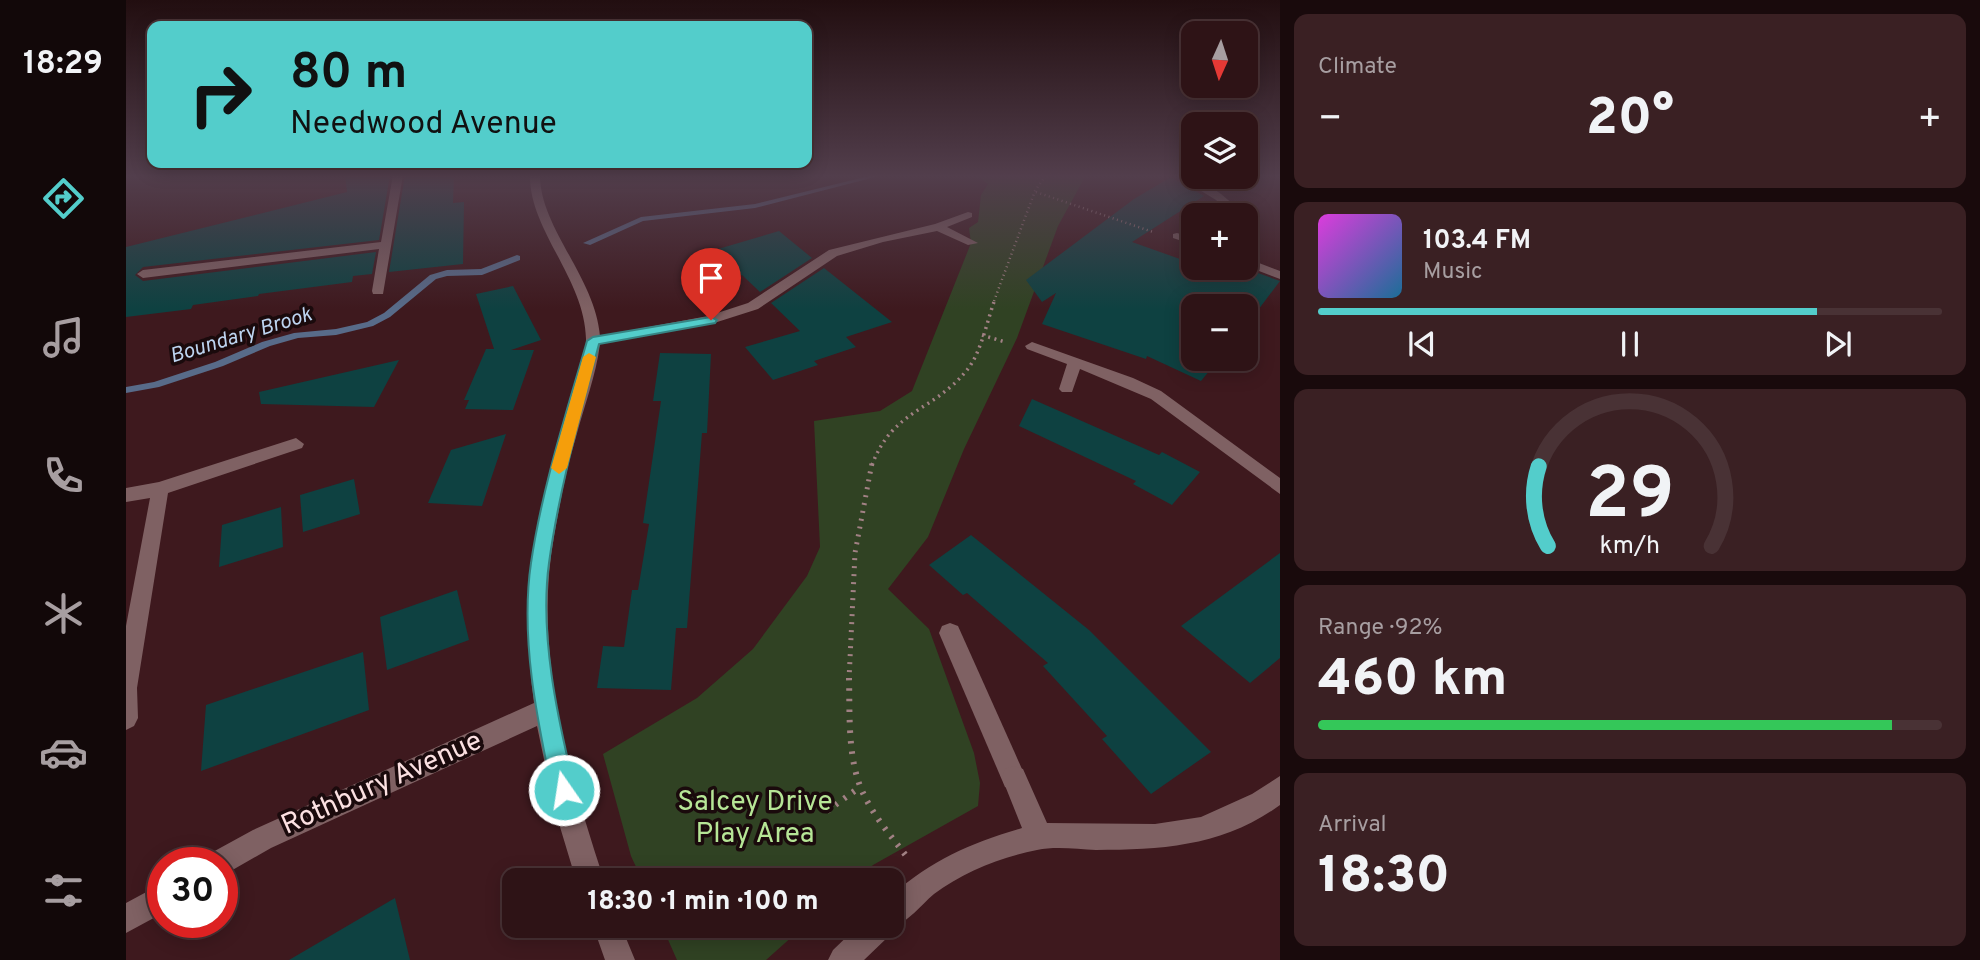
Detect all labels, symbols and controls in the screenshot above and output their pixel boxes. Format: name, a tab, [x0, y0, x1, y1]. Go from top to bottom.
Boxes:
north arrow	[1181, 21, 1258, 98]
map controls	[1181, 21, 1258, 371]
text: 80 m	[290, 44, 407, 106]
text: 18:29	[23, 45, 103, 85]
icon: right	[175, 49, 266, 140]
text: Climate	[1318, 53, 1397, 82]
text: 20°	[1586, 87, 1674, 153]
text: −	[1318, 96, 1343, 145]
text: +	[1917, 96, 1942, 145]
text: Needwood Avenue	[290, 105, 557, 145]
button: layers	[1181, 112, 1258, 189]
icon: directions	[39, 174, 88, 223]
button: +	[1181, 203, 1258, 280]
text: 103.4 FM	[1423, 225, 1531, 258]
pin	[681, 248, 741, 320]
text: Music	[1423, 258, 1483, 287]
icon: arrive	[692, 259, 730, 297]
button: −	[1181, 294, 1258, 371]
water label: Boundary Brook	[167, 301, 316, 370]
icon: music	[39, 313, 88, 362]
icon: previous	[1403, 325, 1441, 363]
icon: pause	[1611, 325, 1649, 363]
icon: next	[1819, 325, 1857, 363]
icon: phone	[39, 451, 88, 500]
text: 29	[1585, 452, 1675, 544]
text: km/h	[1600, 531, 1660, 563]
icon: climate	[39, 589, 88, 638]
text: Range · 92%	[1318, 614, 1443, 643]
text: 460 km	[1318, 648, 1507, 714]
street label: Rothbury Avenue	[276, 724, 488, 844]
icon: car	[39, 728, 88, 777]
position arrow	[527, 753, 601, 827]
park label: Salcey Drive Play Area	[677, 785, 833, 853]
text: Arrival	[1318, 811, 1387, 840]
text: 18:30	[1318, 845, 1450, 911]
speed limit sign: 30	[147, 847, 238, 938]
icon: filters	[39, 866, 88, 915]
text: 18:30 · 1 min · 100 m	[588, 886, 819, 919]

